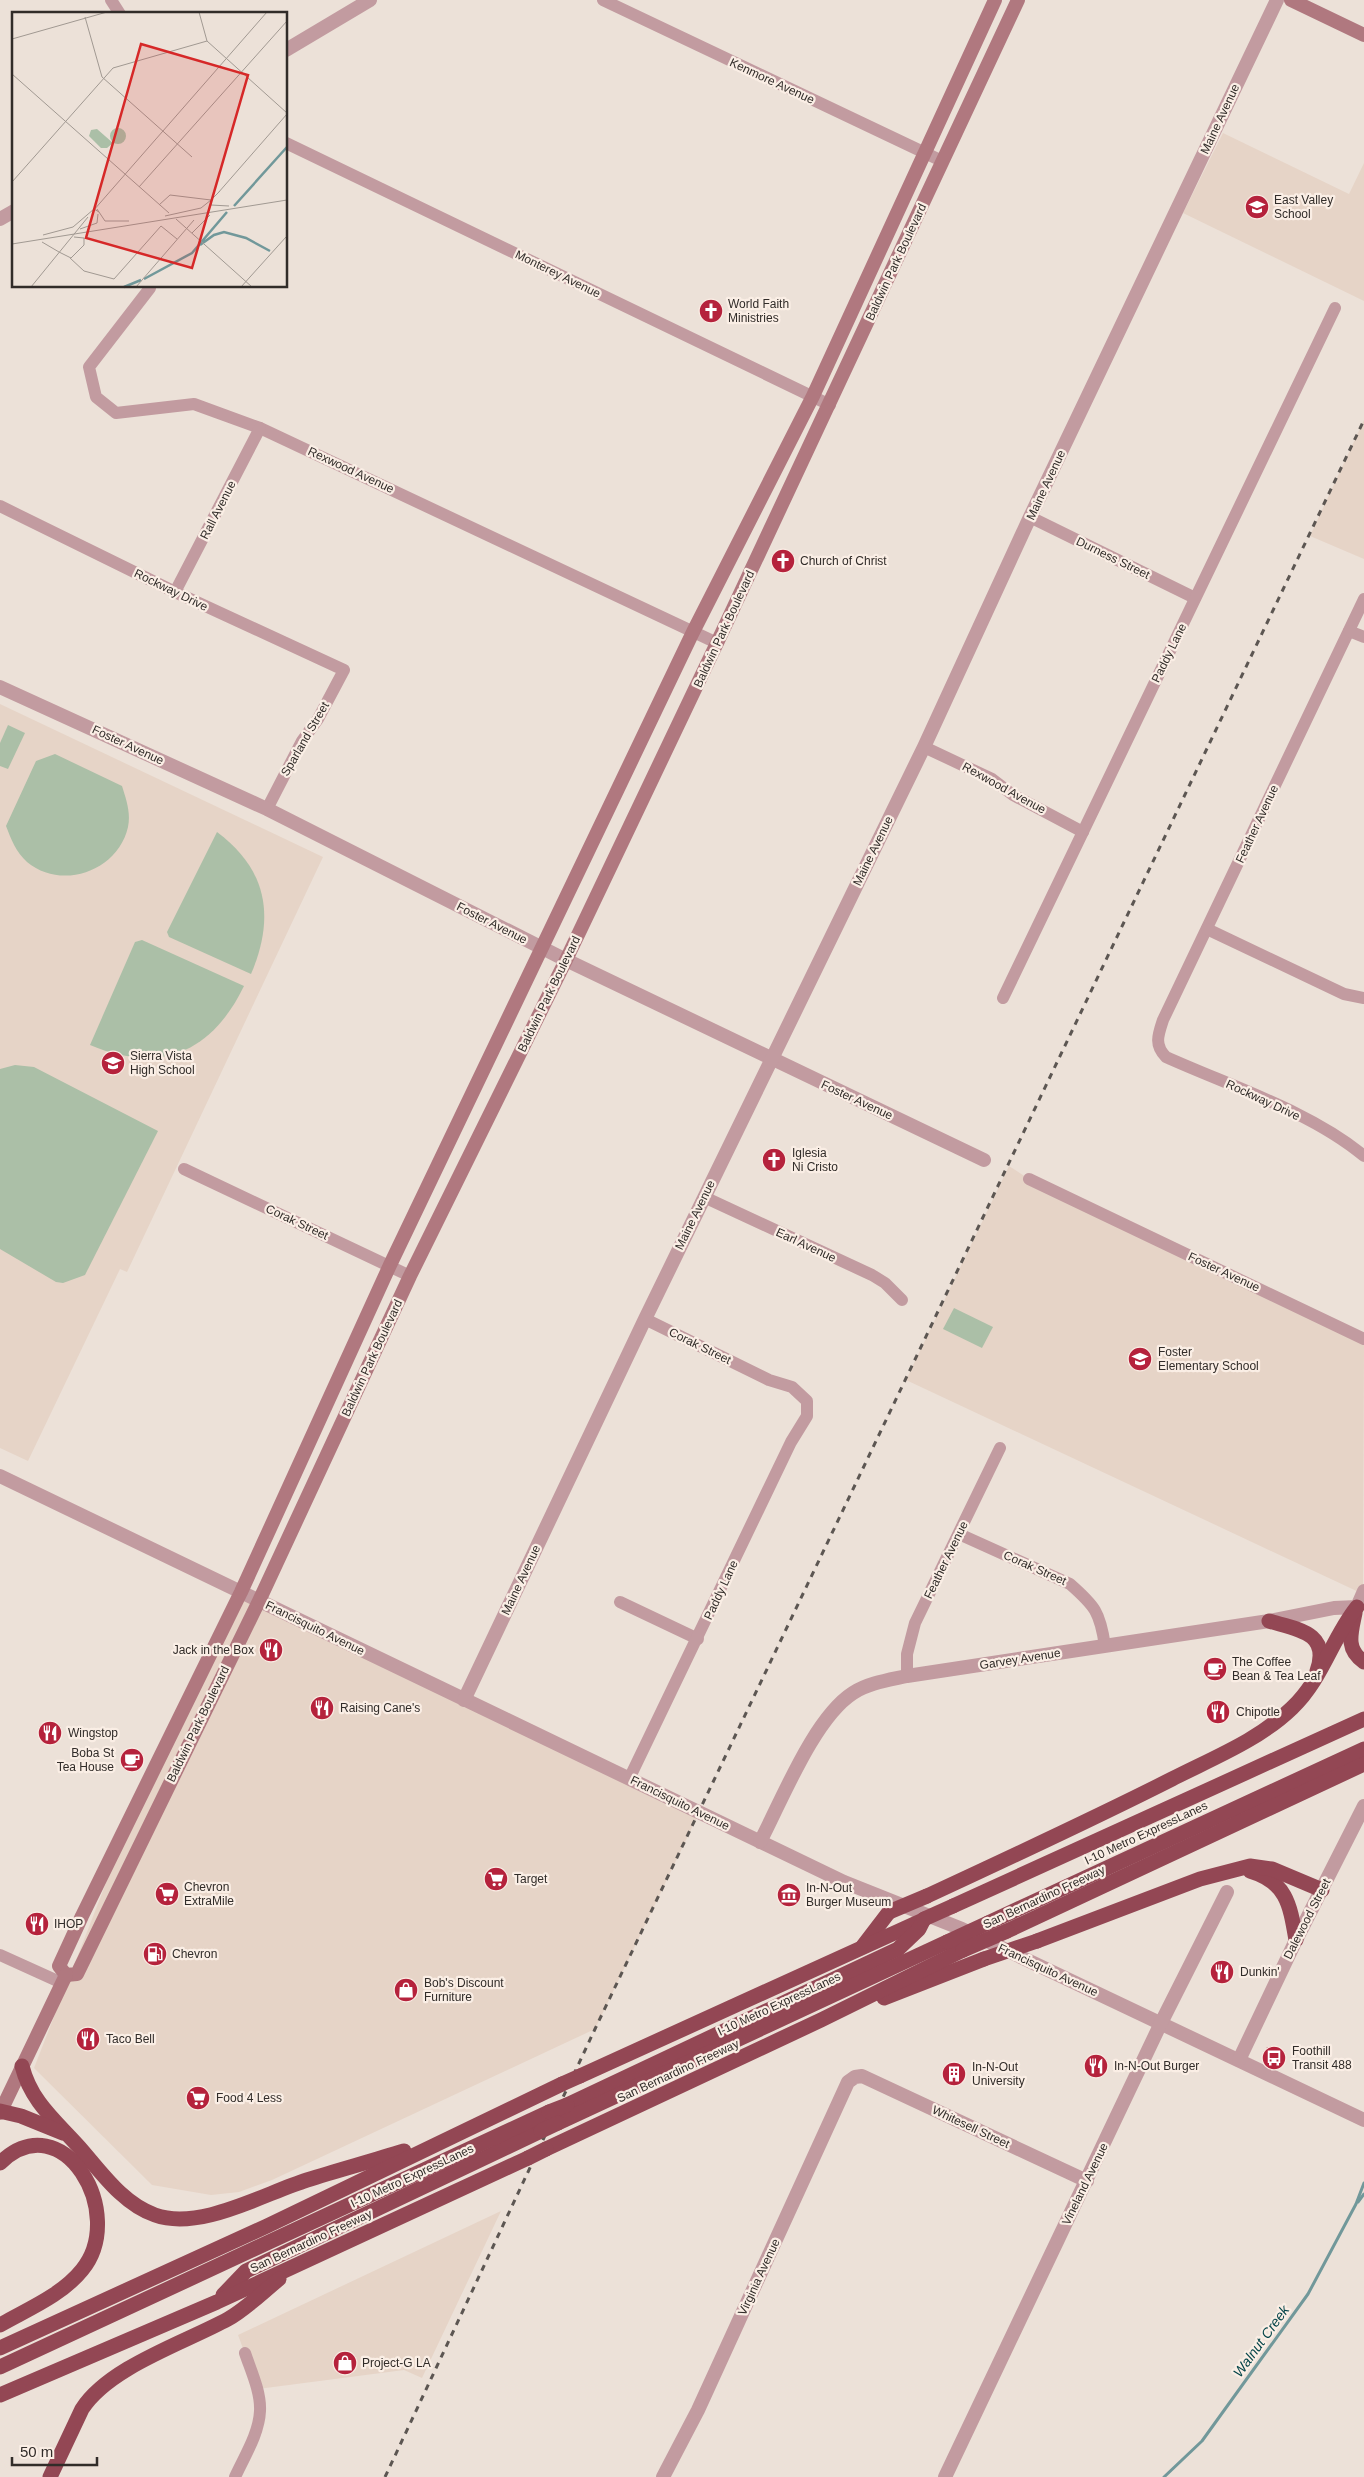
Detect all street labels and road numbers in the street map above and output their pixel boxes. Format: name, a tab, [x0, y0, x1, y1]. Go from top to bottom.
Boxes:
street label: Kenmore Avenue	[727, 55, 817, 107]
street label: Maine Avenue	[1198, 81, 1243, 156]
street label: Baldwin Park Boulevard	[863, 201, 929, 323]
street label: Monterey Avenue	[513, 247, 603, 301]
street label: Rexwood Avenue	[306, 444, 396, 496]
street label: Maine Avenue	[1024, 447, 1069, 522]
street label: Rall Avenue	[197, 478, 239, 542]
street label: Durness Street	[1074, 534, 1153, 582]
street label: Rockway Drive	[132, 566, 210, 614]
street label: Baldwin Park Boulevard	[691, 568, 757, 690]
street label: Paddy Lane	[1149, 621, 1189, 685]
street label: Sparland Street	[278, 699, 332, 779]
street label: Foster Avenue	[90, 722, 166, 768]
street label: Rexwood Avenue	[960, 759, 1048, 817]
street label: Feather Avenue	[1233, 782, 1281, 865]
street label: Maine Avenue	[850, 814, 896, 888]
street label: Foster Avenue	[454, 899, 530, 947]
street label: Baldwin Park Boulevard	[515, 934, 583, 1054]
street label: Foster Avenue	[819, 1077, 895, 1123]
street label: Rockway Drive	[1224, 1077, 1303, 1123]
street label: Maine Avenue	[672, 1178, 718, 1252]
street label: Corak Street	[264, 1201, 331, 1243]
street label: Earl Avenue	[774, 1225, 838, 1265]
street label: Foster Avenue	[1186, 1249, 1262, 1295]
street label: Baldwin Park Boulevard	[339, 1297, 405, 1419]
street label: Corak Street	[667, 1325, 734, 1367]
street label: Feather Avenue	[921, 1519, 971, 1601]
street label: Maine Avenue	[499, 1542, 544, 1617]
street label: Corak Street	[1001, 1548, 1069, 1588]
street label: Paddy Lane	[701, 1558, 741, 1622]
street label: Francisquito Avenue	[263, 1598, 367, 1658]
street label: Garvey Avenue	[978, 1646, 1062, 1672]
street label: Baldwin Park Boulevard	[164, 1664, 232, 1784]
street label: Francisquito Avenue	[628, 1773, 732, 1833]
street label: I-10 Metro ExpressLanes	[1082, 1798, 1210, 1868]
street label: San Bernardino Freeway	[981, 1863, 1107, 1931]
street label: Dalewood Street	[1281, 1876, 1334, 1962]
street label: Francisquito Avenue	[996, 1941, 1100, 1999]
street label: I-10 Metro ExpressLanes	[715, 1969, 843, 2039]
street label: San Bernardino Freeway	[615, 2037, 741, 2105]
street label: Whitesell Street	[930, 2103, 1013, 2151]
street label: Vineland Avenue	[1059, 2140, 1111, 2227]
street label: I-10 Metro ExpressLanes	[348, 2141, 476, 2211]
street label: San Bernardino Freeway	[248, 2207, 374, 2275]
street label: Virginia Avenue	[735, 2236, 783, 2318]

